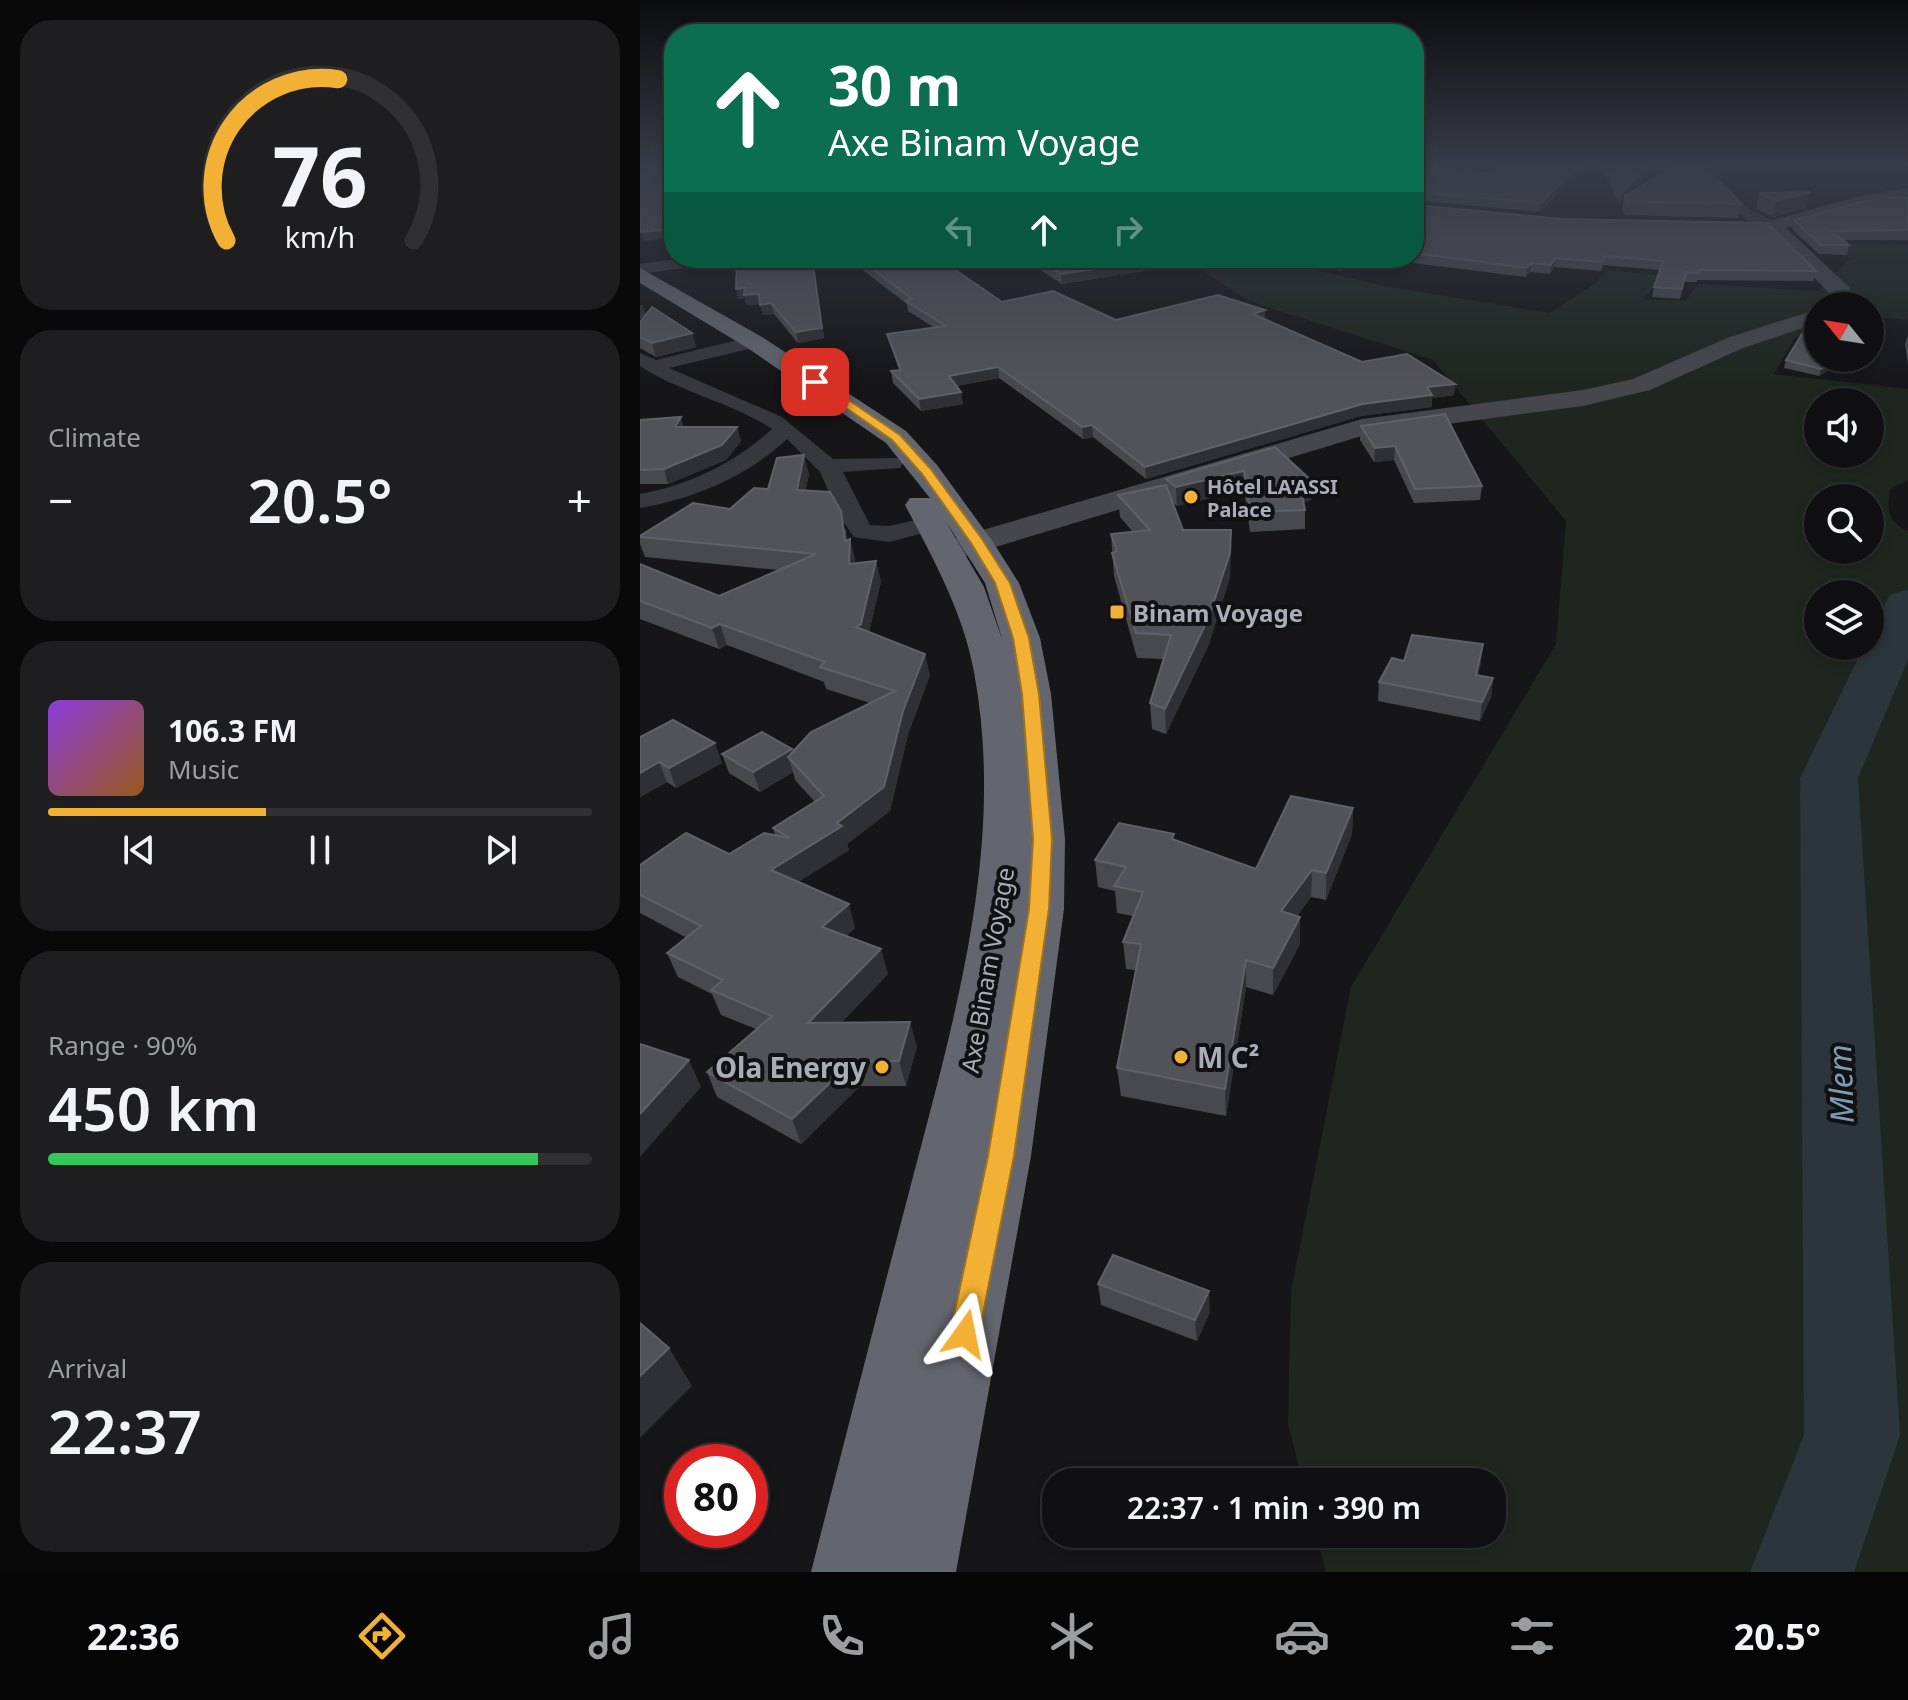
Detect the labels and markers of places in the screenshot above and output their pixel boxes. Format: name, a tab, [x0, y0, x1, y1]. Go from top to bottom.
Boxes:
pin	[781, 348, 849, 416]
place label: Hôtel LA'ASSI Palace	[1207, 473, 1338, 523]
marker: Hôtel LA'ASSI Palace	[1182, 488, 1200, 506]
place label: Binam Voyage	[1133, 596, 1303, 629]
marker: Binam Voyage	[1108, 603, 1126, 621]
place label: M C²	[1197, 1038, 1259, 1076]
place label: Ola Energy	[715, 1048, 866, 1086]
marker: M C²	[1172, 1048, 1190, 1066]
marker: Ola Energy	[873, 1058, 891, 1076]

